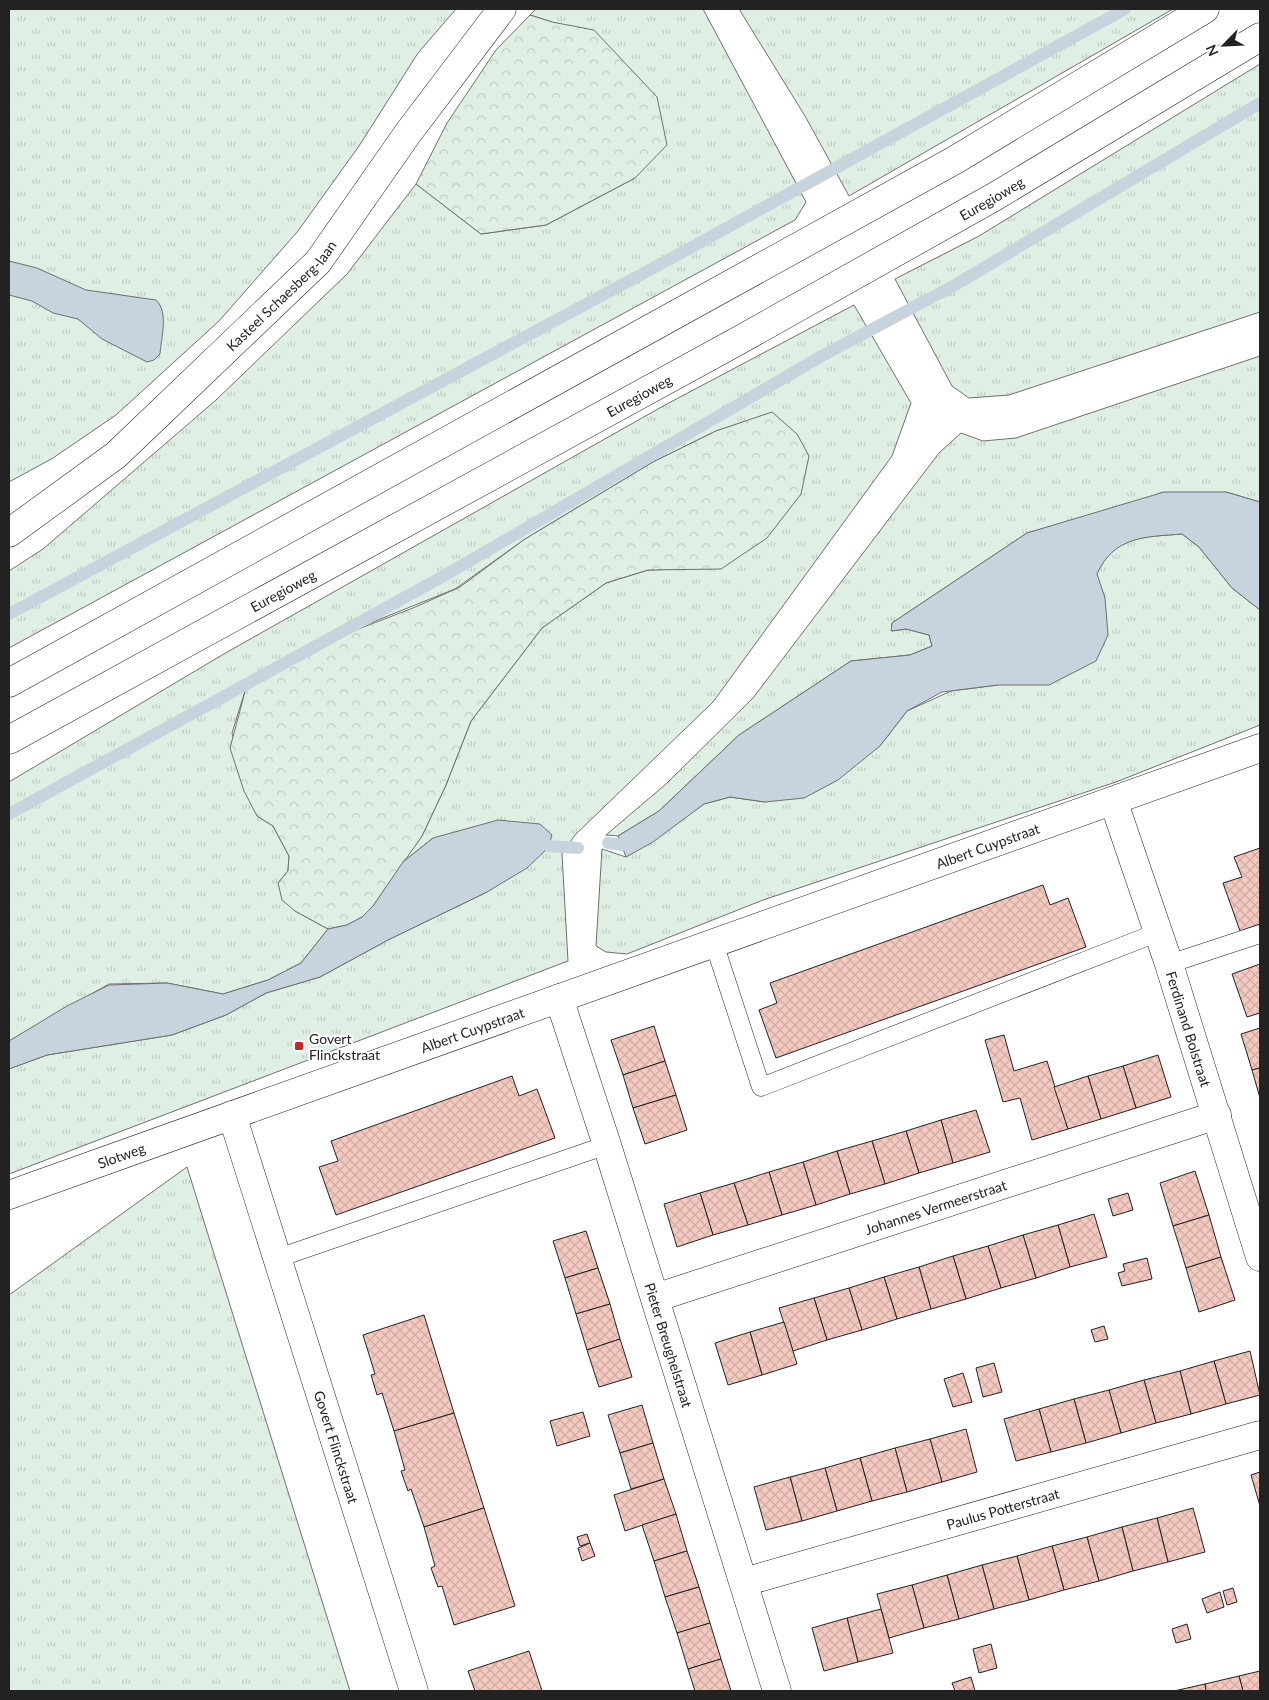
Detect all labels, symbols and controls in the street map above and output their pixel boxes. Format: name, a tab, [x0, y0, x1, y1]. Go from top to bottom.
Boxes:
north arrow	[1199, 20, 1249, 70]
text: N	[1202, 42, 1222, 59]
street label: Euregioweg	[956, 173, 1027, 223]
street label: Kasteel Schaesberg-laan	[222, 237, 339, 354]
street label: Euregioweg	[603, 370, 674, 420]
street label: Euregioweg	[247, 565, 318, 615]
street label: Albert Cuypstraat	[933, 819, 1042, 872]
street label: Ferdinand Bolstraat	[1163, 969, 1215, 1089]
street label: Albert Cuypstraat	[418, 1003, 526, 1056]
place label: Govert Flinckstraat	[309, 1030, 380, 1063]
marker: Govert Flinckstraat	[293, 1040, 305, 1052]
street label: Slotweg	[95, 1139, 147, 1171]
street label: Johannes Vermeerstraat	[863, 1176, 1008, 1238]
street label: Pieter Breughelstraat	[642, 1281, 697, 1409]
street label: Govert Flinckstraat	[311, 1388, 363, 1505]
street label: Paulus Potterstraat	[944, 1484, 1061, 1532]

